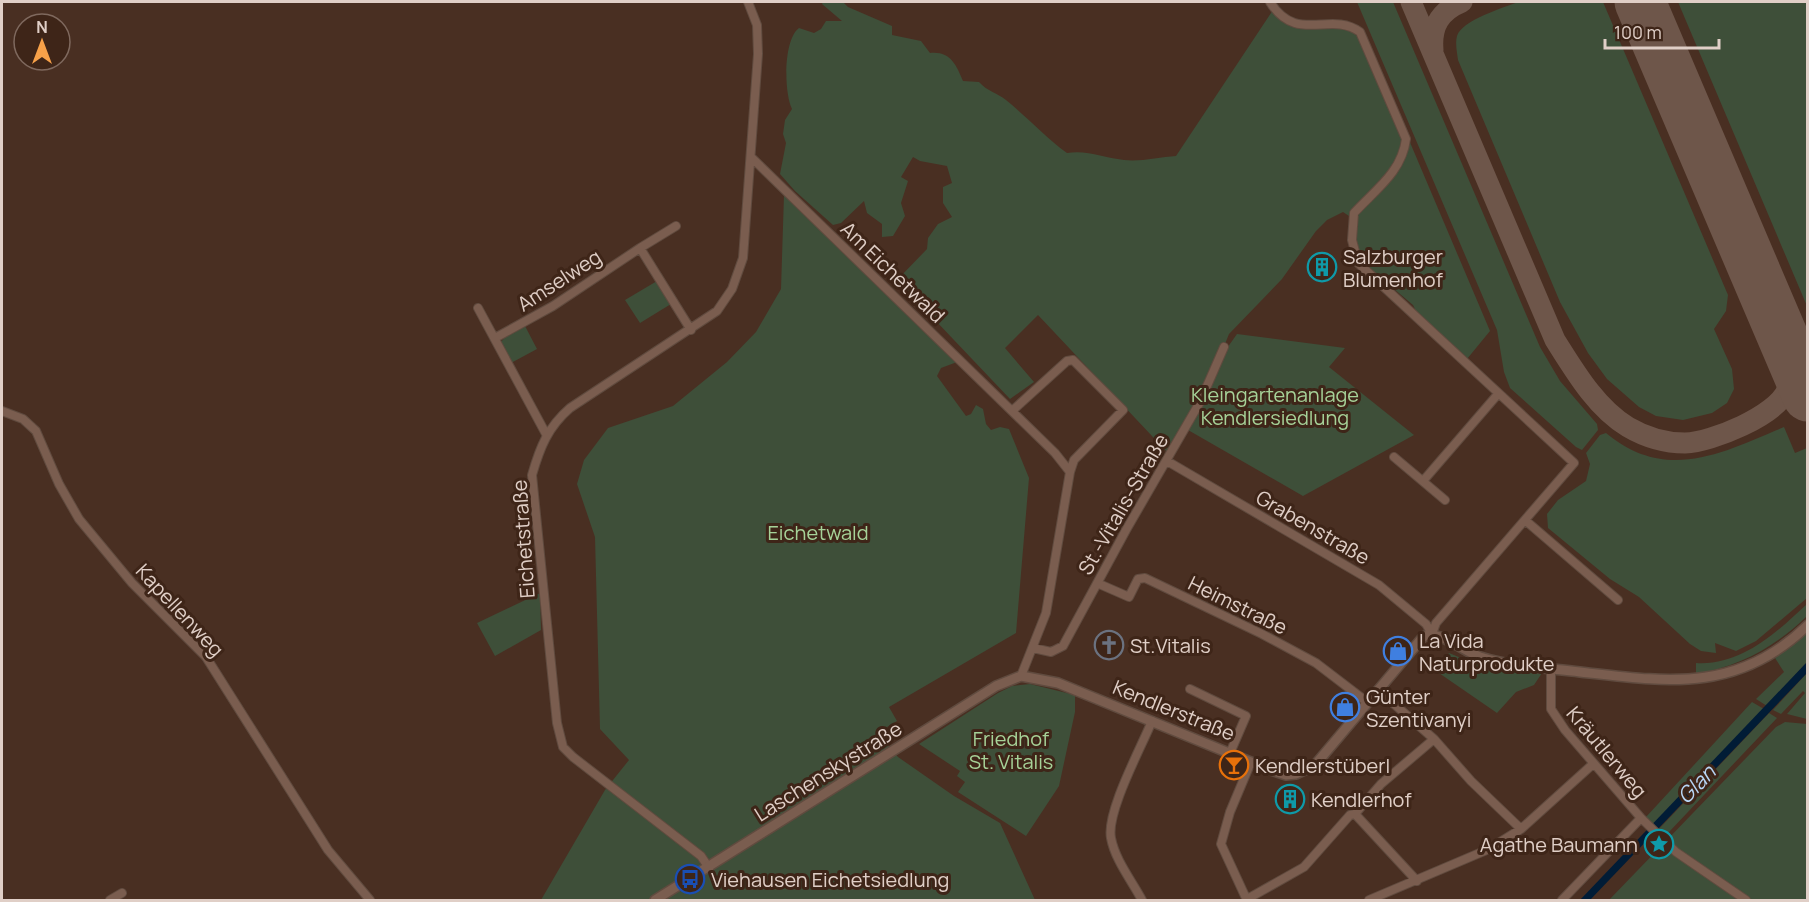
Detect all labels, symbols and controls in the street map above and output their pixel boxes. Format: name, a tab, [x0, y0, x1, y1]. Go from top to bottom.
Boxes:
north arrow	[12, 12, 72, 72]
scale bar	[1605, 12, 1719, 50]
text: N	[36, 16, 48, 38]
text: 100 m	[1614, 20, 1662, 44]
street label: Am Eichetwald	[835, 215, 951, 329]
street label: Amselweg	[512, 243, 606, 317]
place label: Salzburger Blumenhof	[1343, 243, 1443, 293]
building icon: Salzburger Blumenhof	[1306, 251, 1338, 283]
park label: Kleingartenanlage Kendlersiedlung	[1191, 381, 1359, 431]
street label: St.-Vitalis-Straße	[1072, 429, 1174, 579]
street label: Eichetstraße	[505, 479, 541, 599]
street label: Grabenstraße	[1251, 484, 1375, 570]
park label: Eichetwald	[767, 519, 869, 546]
street label: Kapellenweg	[130, 558, 230, 662]
street label: Heimstraße	[1184, 569, 1292, 641]
place label: La Vida Naturprodukte	[1419, 627, 1555, 677]
church icon: St.Vitalis	[1093, 629, 1125, 661]
place label: St.Vitalis	[1130, 632, 1211, 659]
shop icon: La Vida Naturprodukte	[1382, 635, 1414, 667]
street label: Kendlerstraße	[1109, 673, 1239, 747]
place label: Günter Szentivanyi	[1366, 683, 1471, 733]
shop icon: Günter Szentivanyi	[1329, 691, 1361, 723]
street label: Kräutlerweg	[1561, 701, 1653, 803]
street label: Laschenskystraße	[749, 715, 907, 827]
park label: Friedhof St. Vitalis	[969, 725, 1053, 775]
bar icon: Kendlerstüberl	[1218, 749, 1250, 781]
place label: Kendlerstüberl	[1255, 752, 1390, 779]
water label: Glan	[1671, 757, 1722, 810]
building icon: Kendlerhof	[1274, 783, 1306, 815]
place label: Kendlerhof	[1311, 786, 1412, 813]
place icon: Agathe Baumann	[1643, 828, 1675, 860]
place label: Agathe Baumann	[1480, 831, 1638, 858]
bus stop icon: Viehausen Eichetsiedlung	[674, 863, 706, 895]
place label: Viehausen Eichetsiedlung	[711, 866, 949, 893]

